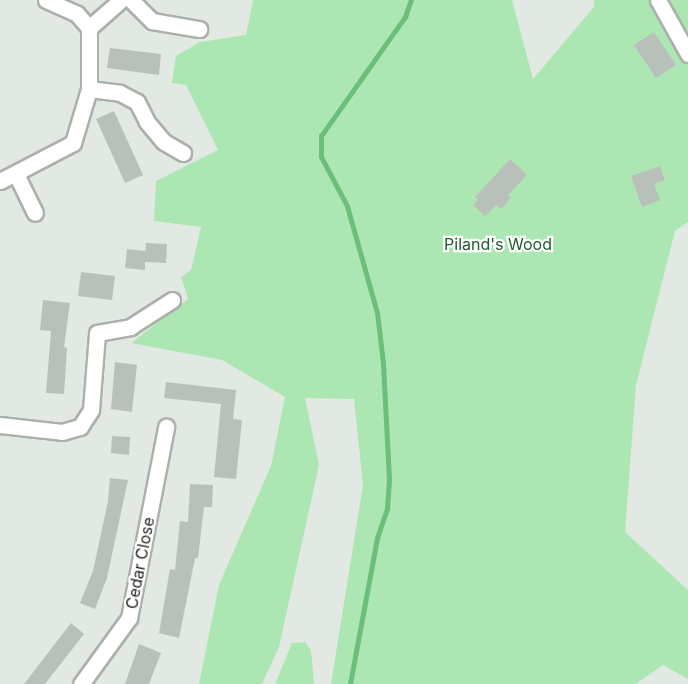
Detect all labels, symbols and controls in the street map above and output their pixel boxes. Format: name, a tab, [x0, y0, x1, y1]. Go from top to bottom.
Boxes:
park label: Piland's Wood	[444, 234, 552, 254]
street label: Cedar Close	[122, 515, 158, 611]

